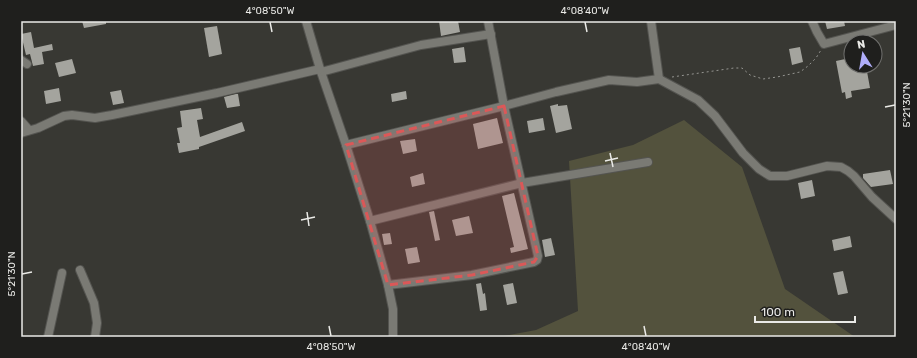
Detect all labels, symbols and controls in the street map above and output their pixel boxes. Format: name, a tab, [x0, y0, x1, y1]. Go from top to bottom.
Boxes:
text: 4°08'50"W	[245, 5, 295, 17]
text: 4°08'40"W	[561, 5, 609, 17]
north arrow	[843, 34, 883, 74]
text: N	[856, 38, 866, 52]
text: 5°21'30"N	[901, 82, 913, 128]
text: 5°21'30"N	[6, 251, 18, 297]
scale bar	[755, 298, 855, 324]
text: 100 m	[761, 305, 795, 319]
text: 4°08'50"W	[306, 341, 356, 353]
text: 4°08'40"W	[622, 341, 670, 353]

